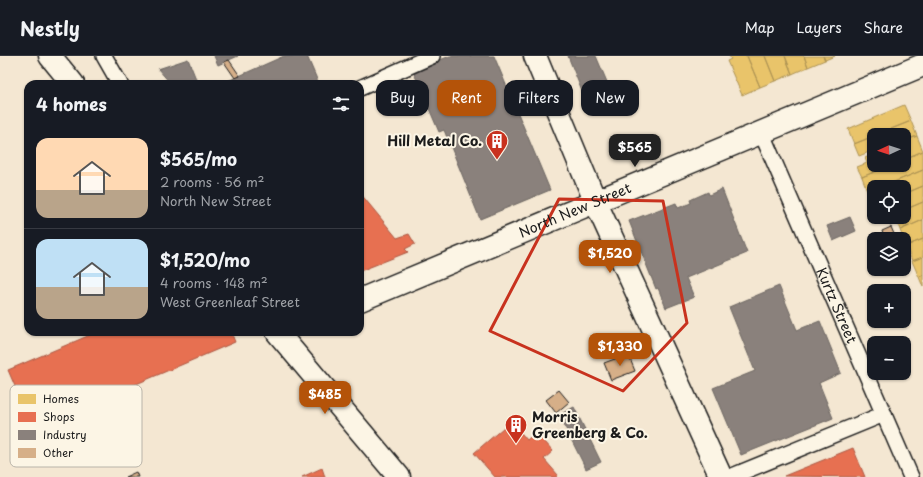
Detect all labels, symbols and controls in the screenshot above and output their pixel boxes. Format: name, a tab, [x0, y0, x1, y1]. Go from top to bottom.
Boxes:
text: Nestly	[20, 14, 80, 42]
text: Map	[745, 17, 775, 38]
text: Layers	[797, 17, 842, 38]
text: Share	[864, 17, 903, 38]
chip: Buy	[376, 80, 429, 116]
chip: Rent	[437, 80, 496, 116]
chip: Filters	[504, 80, 573, 116]
chip: New	[581, 80, 639, 116]
text: 4 homes	[36, 91, 107, 117]
icon: filters	[330, 93, 352, 115]
building icon: Hill Metal Co.	[484, 128, 510, 161]
north arrow	[867, 128, 911, 172]
map controls	[867, 128, 911, 380]
place label: Hill Metal Co.	[387, 130, 482, 151]
pin: $565	[611, 134, 659, 168]
text: $565	[618, 137, 652, 156]
text: $565/mo	[160, 146, 237, 172]
icon: home	[68, 154, 116, 202]
text: 2 rooms · 56 m²	[160, 172, 264, 191]
street label: North New Street	[515, 177, 634, 243]
button: locate	[867, 180, 911, 224]
text: North New Street	[160, 191, 271, 210]
button: layers	[867, 232, 911, 276]
pin: $1,520	[577, 240, 643, 274]
text: $1,520	[588, 243, 632, 262]
text: $1,520/mo	[160, 247, 250, 273]
icon: home	[68, 255, 116, 303]
street label: Kurtz Street	[811, 264, 863, 347]
text: 4 rooms · 148 m²	[160, 273, 268, 292]
button: +	[867, 284, 911, 328]
text: West Greenleaf Street	[160, 292, 300, 311]
pin: $1,330	[587, 333, 653, 367]
text: $1,330	[598, 336, 642, 355]
button: −	[867, 336, 911, 380]
pin: $485	[301, 381, 349, 415]
text: $485	[308, 384, 342, 403]
legend	[10, 385, 142, 467]
text: Homes	[43, 390, 79, 407]
place label: Morris Greenberg & Co.	[532, 406, 648, 443]
text: Shops	[43, 408, 74, 425]
building icon: Morris Greenberg & Co.	[503, 412, 529, 445]
text: Industry	[43, 426, 87, 443]
text: Other	[43, 444, 74, 461]

